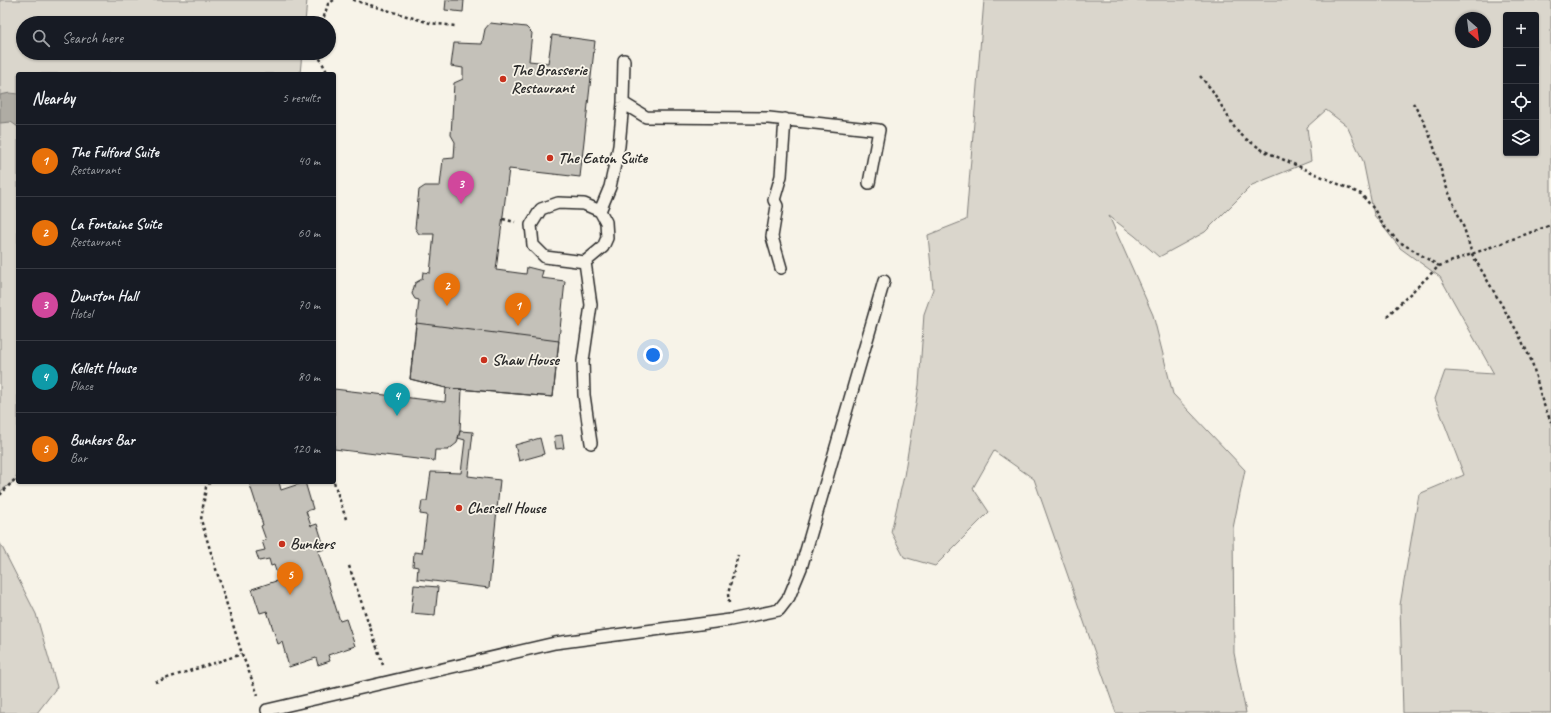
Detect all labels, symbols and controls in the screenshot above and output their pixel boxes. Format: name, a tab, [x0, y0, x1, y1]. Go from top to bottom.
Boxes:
north arrow	[1455, 12, 1491, 48]
map controls	[1503, 12, 1539, 156]
button: +	[1503, 12, 1539, 48]
search box	[16, 16, 336, 60]
icon: search	[30, 27, 52, 49]
text: Search here	[62, 29, 123, 48]
button: −	[1503, 48, 1539, 84]
place label: The Brasserie Restaurant	[511, 60, 589, 98]
marker: The Brasserie Restaurant	[498, 74, 508, 84]
button: locate	[1503, 84, 1539, 120]
text: Nearby	[32, 88, 75, 109]
text: 5 results	[282, 90, 320, 106]
button: layers	[1503, 120, 1539, 156]
text: The Fulford Suite	[70, 143, 159, 162]
place label: The Eaton Suite	[558, 148, 649, 168]
text: 1	[42, 153, 48, 169]
text: 40 m	[298, 153, 320, 169]
marker: The Eaton Suite	[545, 153, 555, 163]
text: Restaurant	[70, 162, 120, 178]
pin: 3	[448, 171, 474, 204]
text: La Fontaine Suite	[70, 215, 161, 234]
text: 2	[42, 225, 48, 241]
text: 60 m	[298, 225, 320, 241]
text: Restaurant	[70, 234, 120, 250]
pin: 2	[434, 273, 460, 306]
text: Dunston Hall	[70, 287, 138, 306]
pin: 1	[505, 293, 531, 326]
text: 3	[42, 297, 48, 313]
text: 70 m	[298, 297, 320, 313]
text: Hotel	[70, 306, 93, 322]
your location	[643, 345, 663, 365]
place label: Shaw House	[492, 350, 561, 370]
marker: Shaw House	[479, 355, 489, 365]
text: Kellett House	[70, 359, 136, 378]
text: 4	[42, 369, 48, 385]
text: 80 m	[298, 369, 320, 385]
text: Place	[70, 378, 93, 394]
pin: 4	[384, 383, 410, 416]
text: Bunkers Bar	[70, 431, 135, 450]
text: 5	[42, 441, 48, 457]
text: 120 m	[292, 441, 320, 457]
text: Bar	[70, 450, 87, 466]
place label: Chessell House	[467, 498, 547, 518]
marker: Chessell House	[454, 503, 464, 513]
place label: Bunkers	[290, 534, 336, 554]
marker: Bunkers	[277, 539, 287, 549]
pin: 5	[277, 562, 303, 595]

